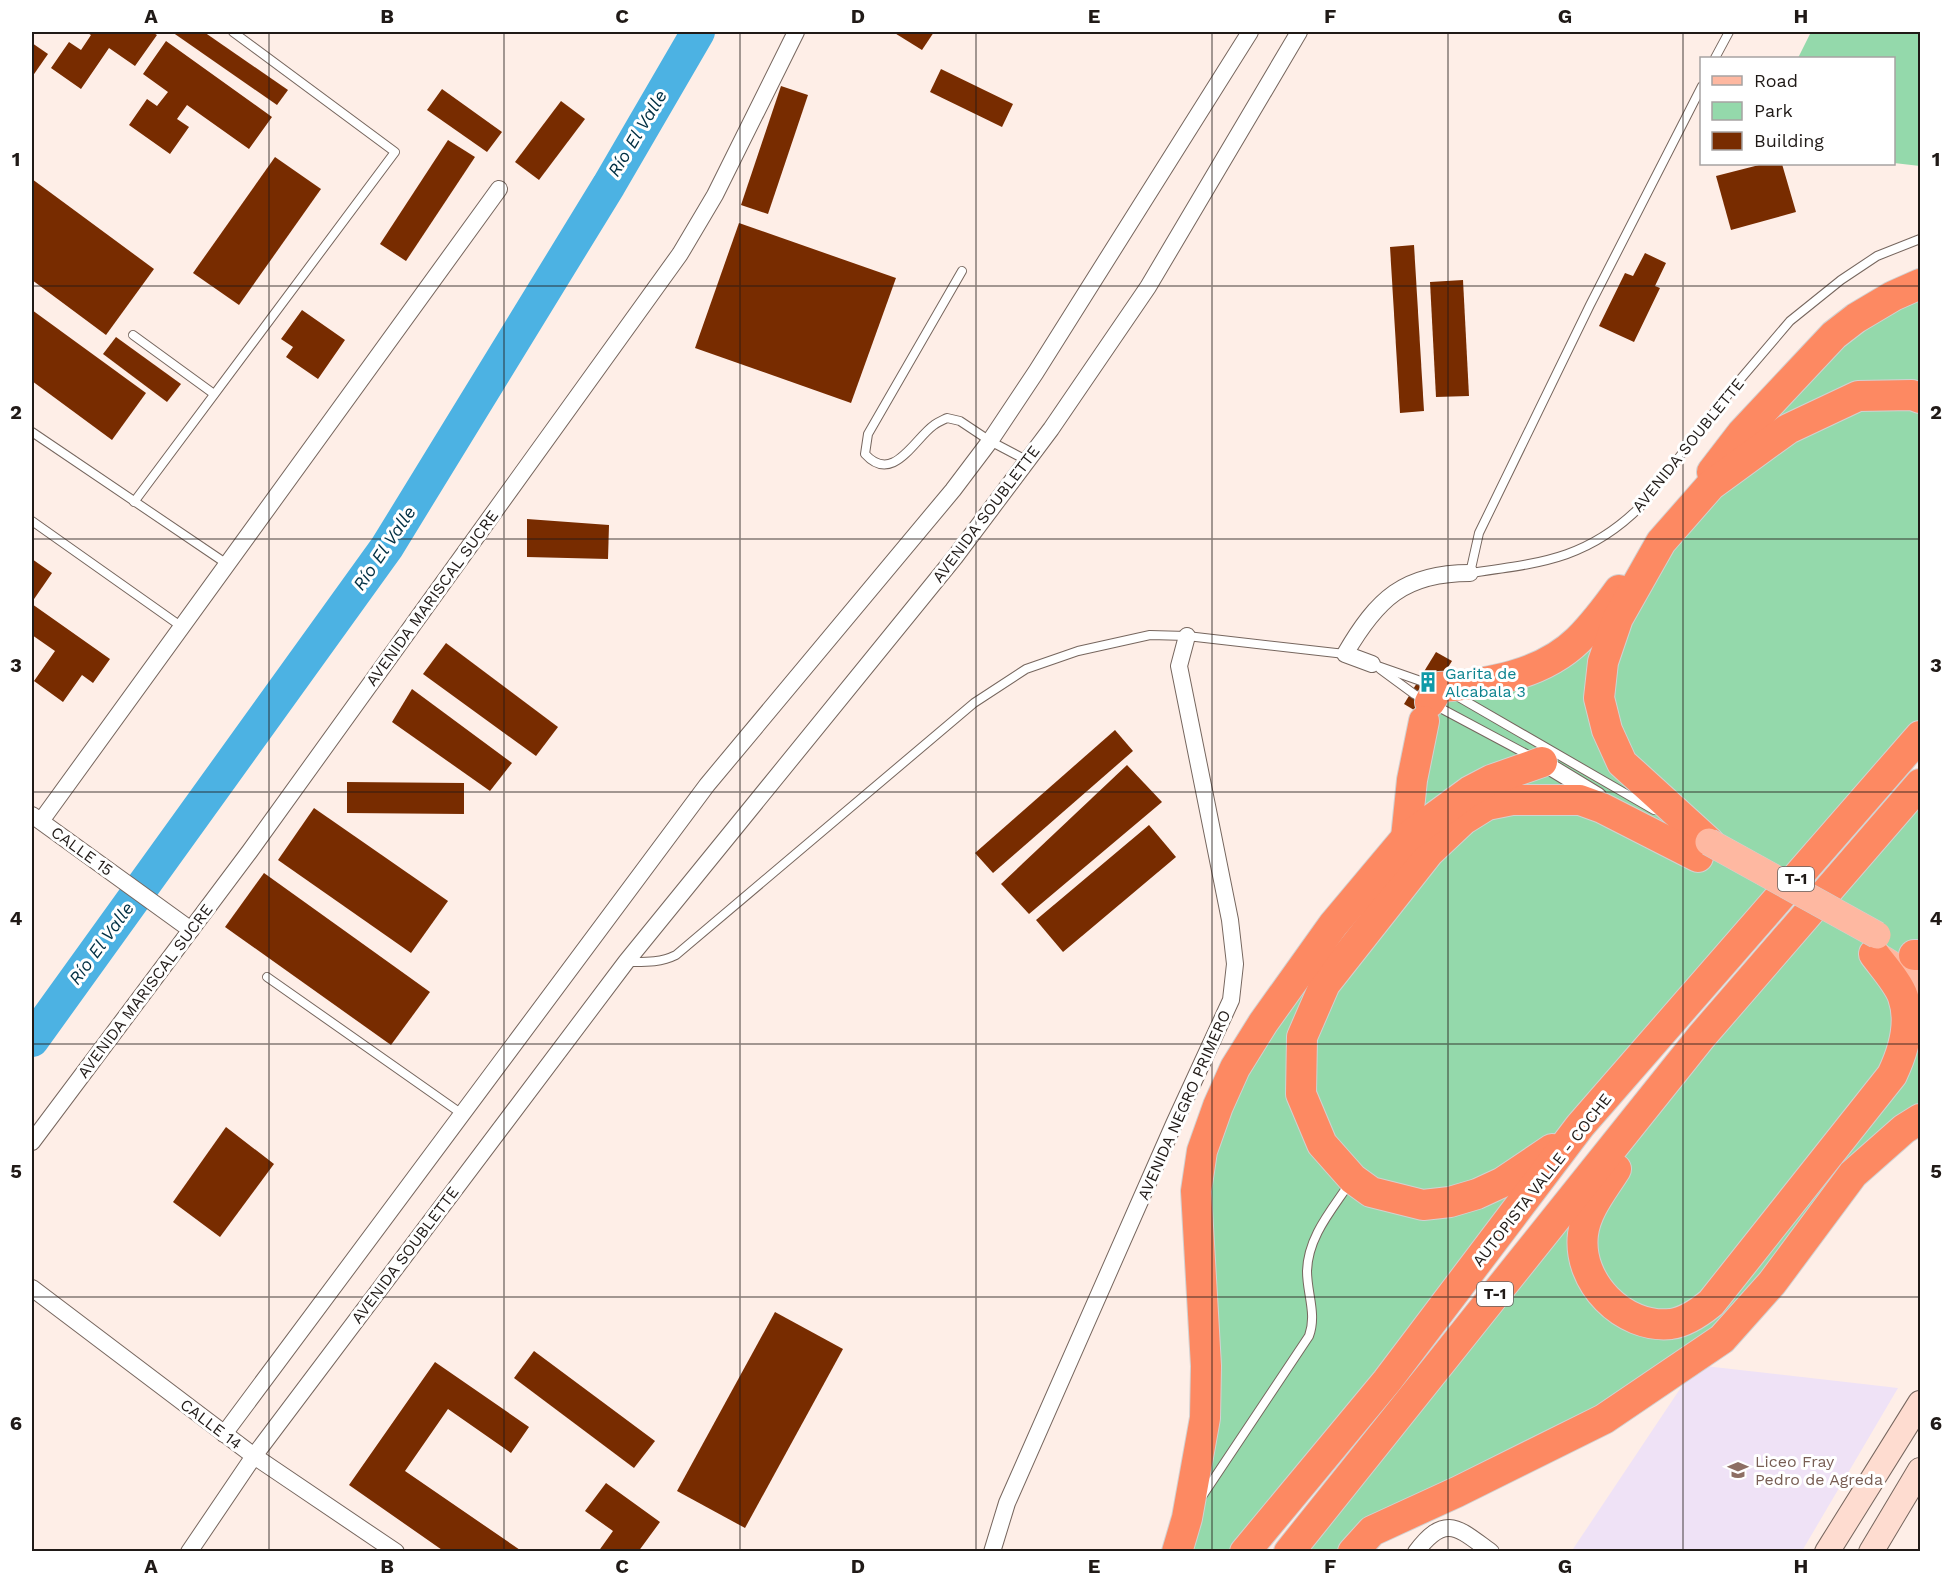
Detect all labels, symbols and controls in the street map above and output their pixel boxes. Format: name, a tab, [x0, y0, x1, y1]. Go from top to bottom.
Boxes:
text: A	[144, 4, 158, 28]
text: B	[380, 4, 394, 28]
text: C	[615, 4, 629, 28]
text: D	[851, 4, 865, 28]
text: E	[1088, 4, 1100, 28]
text: F	[1324, 4, 1336, 28]
text: G	[1558, 4, 1572, 28]
text: H	[1794, 4, 1808, 28]
legend	[1700, 57, 1895, 165]
text: Road	[1754, 70, 1798, 91]
water label: Río El Valle	[603, 86, 671, 180]
text: Park	[1754, 100, 1793, 121]
text: Building	[1754, 130, 1824, 151]
text: 1	[12, 147, 20, 171]
text: 1	[1932, 147, 1940, 171]
street label: AVENIDA SOUBLETTE	[1628, 374, 1748, 516]
text: 2	[10, 400, 22, 424]
text: 2	[1930, 400, 1942, 424]
street label: AVENIDA SOUBLETTE	[928, 442, 1044, 586]
water label: Río El Valle	[348, 502, 420, 594]
street label: AVENIDA MARISCAL SUCRE	[362, 506, 502, 690]
text: 3	[10, 653, 22, 677]
text: 3	[1930, 653, 1942, 677]
place label: Garita de Alcabala 3	[1445, 664, 1526, 701]
building icon: Garita de Alcabala 3	[1416, 670, 1440, 694]
street label: CALLE 15	[47, 822, 117, 880]
road number: T-1	[1778, 867, 1814, 891]
water label: Río El Valle	[64, 898, 138, 988]
street label: AVENIDA MARISCAL SUCRE	[73, 900, 217, 1082]
text: 4	[10, 906, 23, 930]
text: 4	[1930, 906, 1943, 930]
street label: AVENIDA NEGRO PRIMERO	[1133, 1007, 1235, 1203]
street label: AUTOPISTA VALLE - COCHE	[1469, 1090, 1615, 1270]
text: 5	[10, 1159, 22, 1183]
text: 5	[1930, 1159, 1942, 1183]
street label: AVENIDA SOUBLETTE	[347, 1183, 463, 1327]
road number: T-1	[1477, 1282, 1513, 1306]
street label: CALLE 14	[177, 1395, 246, 1453]
text: 6	[10, 1411, 22, 1435]
text: 6	[1930, 1411, 1942, 1435]
place label: Liceo Fray Pedro de Agreda	[1755, 1452, 1883, 1489]
school or university icon: Liceo Fray Pedro de Agreda	[1726, 1458, 1750, 1482]
text: A	[144, 1554, 158, 1578]
text: B	[380, 1554, 394, 1578]
text: C	[615, 1554, 629, 1578]
text: D	[851, 1554, 865, 1578]
text: E	[1088, 1554, 1100, 1578]
text: F	[1324, 1554, 1336, 1578]
text: G	[1558, 1554, 1572, 1578]
text: H	[1794, 1554, 1808, 1578]

